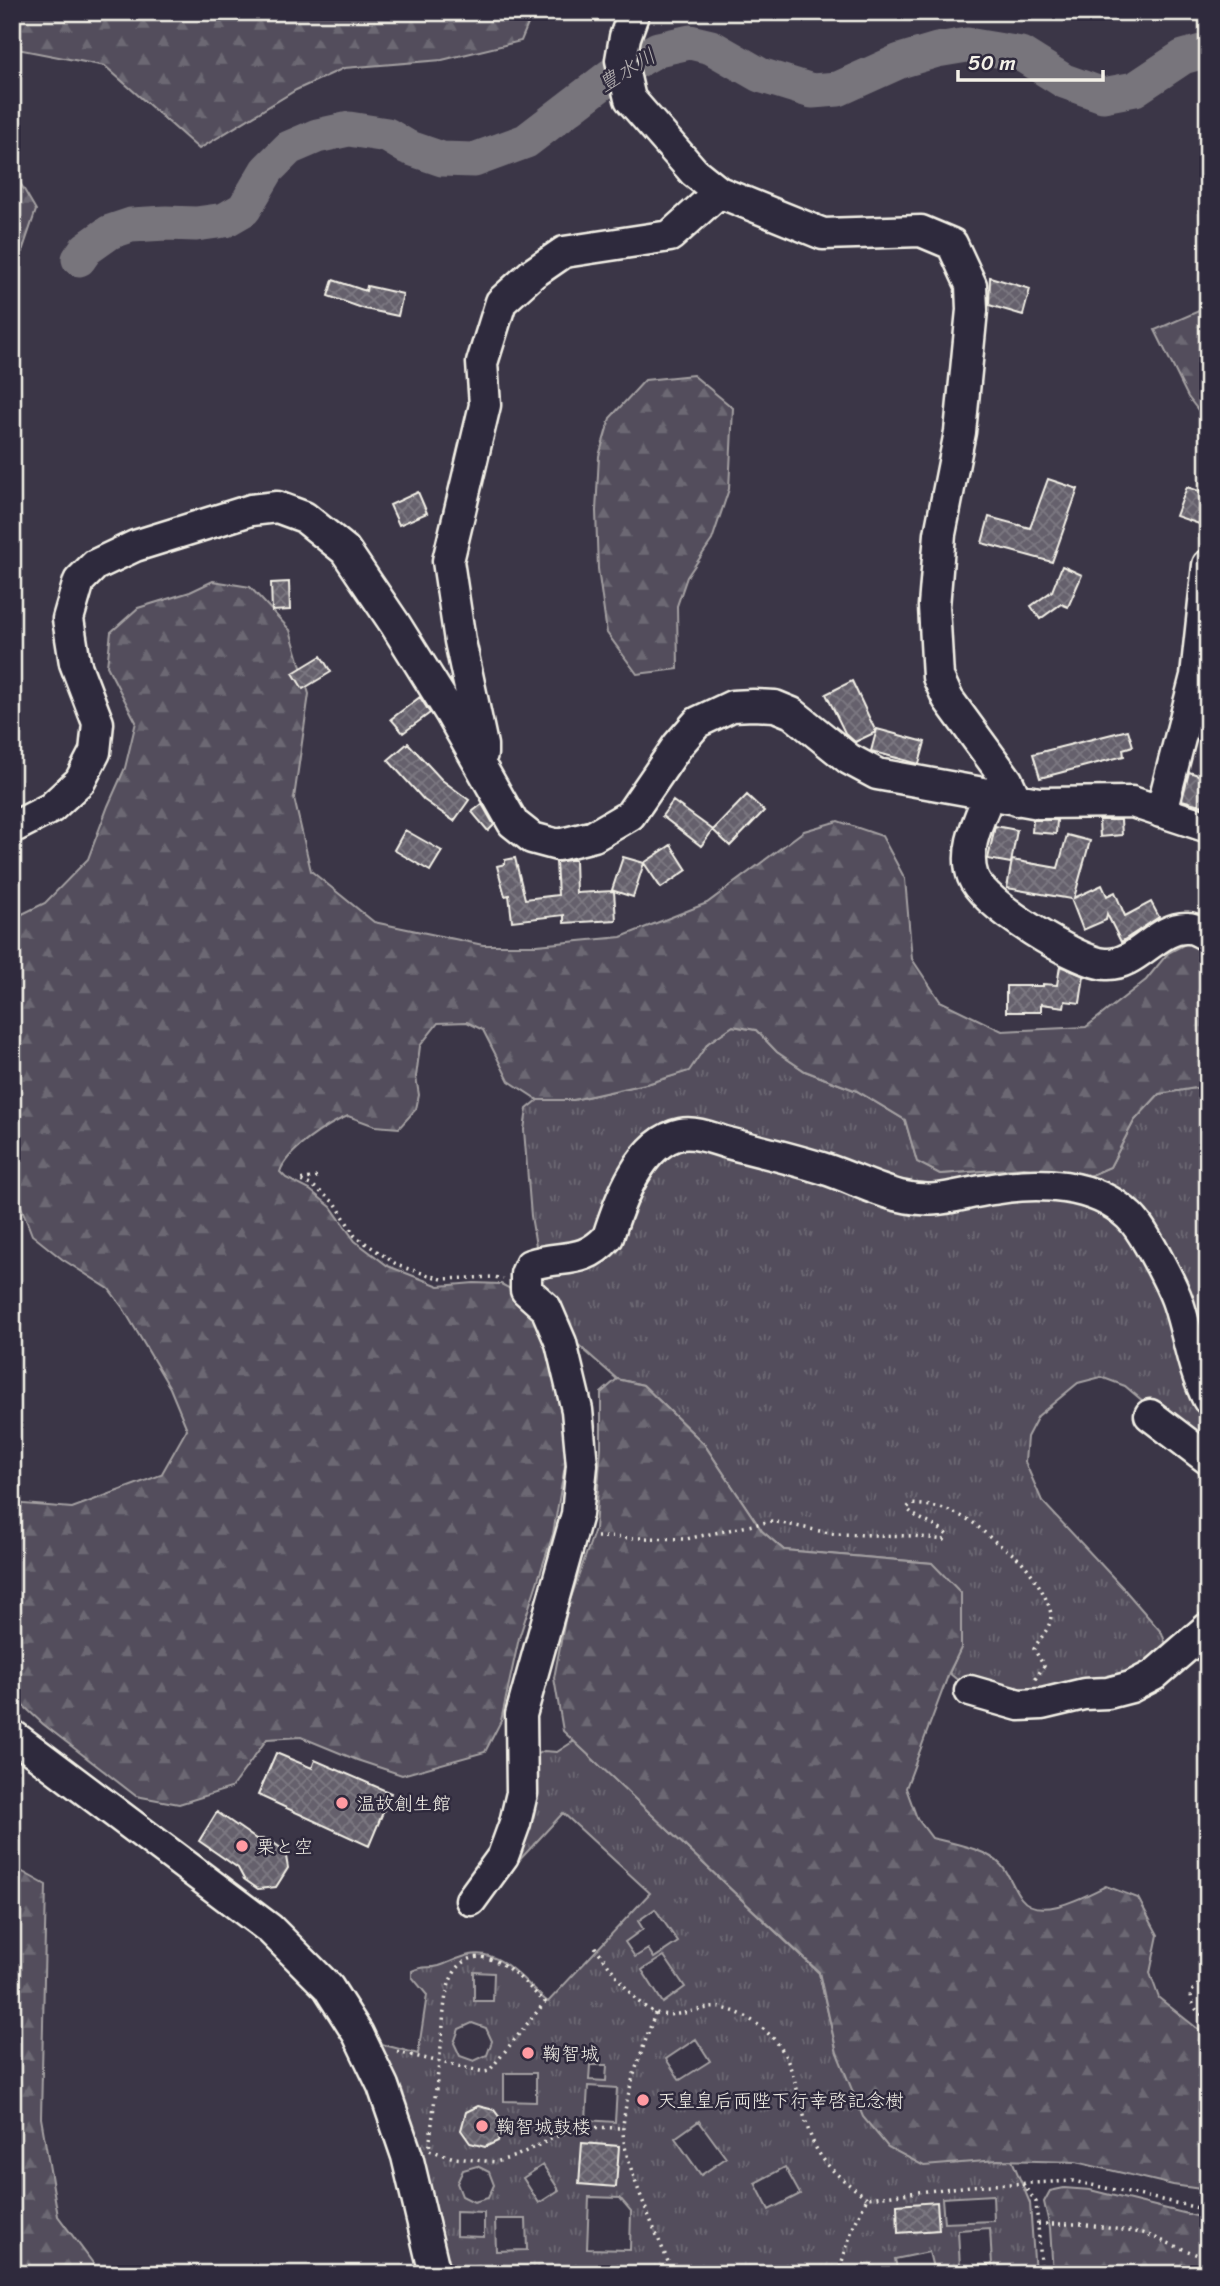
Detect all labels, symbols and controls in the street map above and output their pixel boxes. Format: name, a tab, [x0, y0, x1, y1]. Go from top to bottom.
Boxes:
water label: 豊水川	[590, 37, 664, 103]
scale bar	[958, 38, 1103, 82]
text: 50 m	[968, 44, 1016, 82]
place label: 温故創生館	[356, 1787, 451, 1820]
marker: 温故創生館	[334, 1795, 350, 1811]
place label: 栗と空	[256, 1830, 313, 1863]
marker: 栗と空	[234, 1838, 250, 1854]
place label: 鞠智城	[542, 2037, 599, 2070]
marker: 鞠智城	[520, 2045, 536, 2061]
place label: 天皇皇后両陛下行幸啓記念樹	[657, 2084, 904, 2117]
marker: 天皇皇后両陛下行幸啓記念樹	[635, 2092, 651, 2108]
place label: 鞠智城鼓楼	[496, 2110, 591, 2143]
marker: 鞠智城鼓楼	[474, 2118, 490, 2134]

